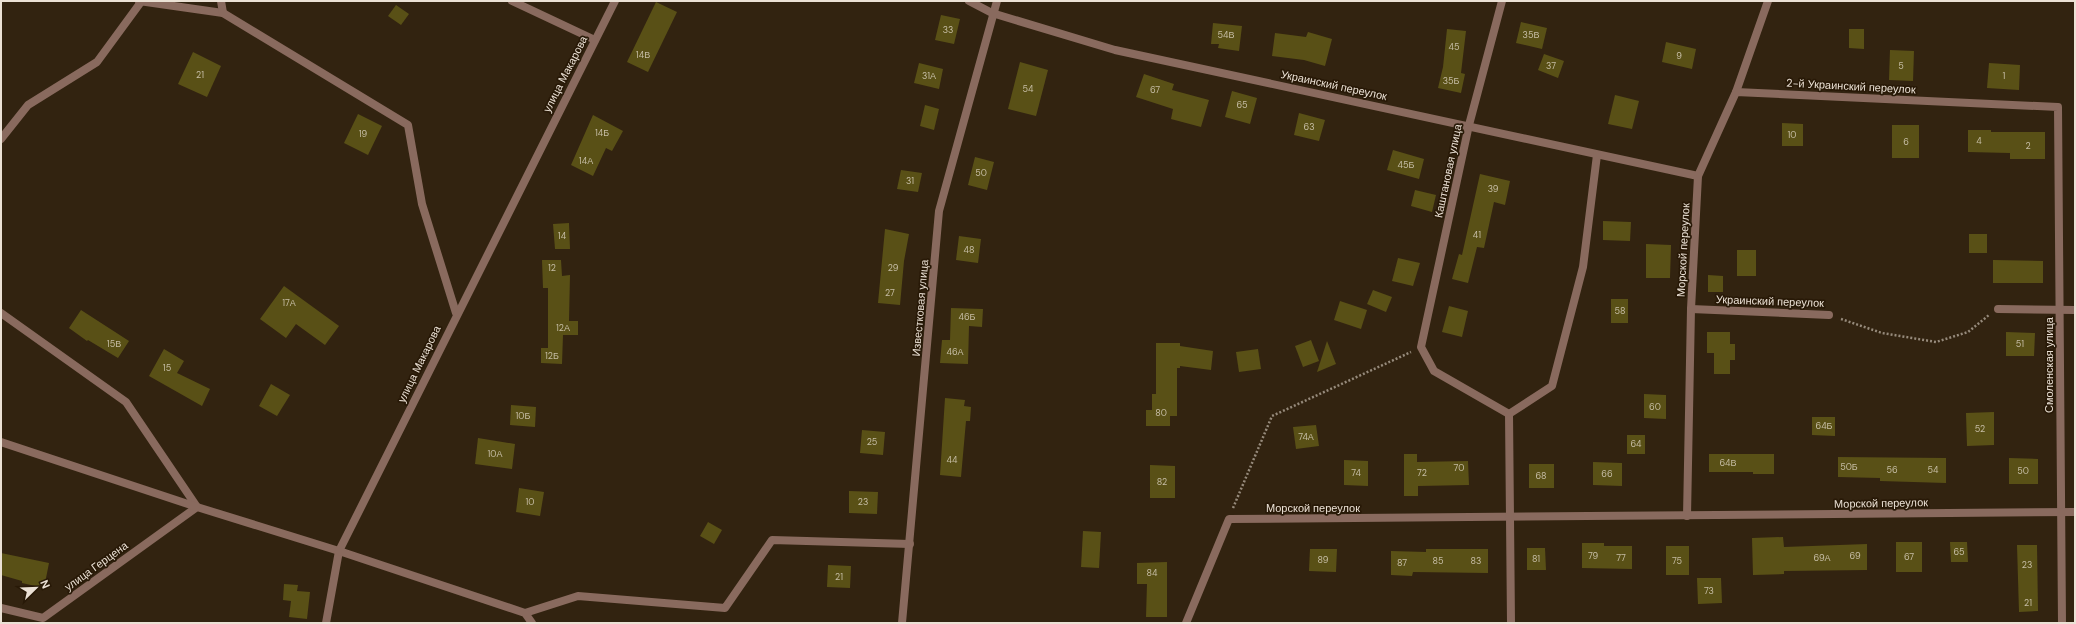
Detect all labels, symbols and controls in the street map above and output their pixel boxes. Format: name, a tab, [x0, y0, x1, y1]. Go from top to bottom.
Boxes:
house number: 33	[943, 24, 953, 36]
house number: 54В	[1218, 29, 1234, 41]
house number: 35В	[1523, 29, 1539, 41]
street label: улица Макарова	[540, 33, 591, 115]
house number: 45	[1449, 41, 1459, 53]
house number: 14В	[636, 49, 650, 61]
house number: 9	[1676, 50, 1682, 62]
house number: 37	[1546, 60, 1556, 72]
house number: 5	[1898, 60, 1904, 72]
street label: Украинский переулок	[1280, 67, 1389, 103]
house number: 21	[196, 69, 204, 81]
house number: 31А	[922, 70, 936, 82]
house number: 1	[2003, 70, 2006, 82]
house number: 35Б	[1443, 75, 1459, 87]
street label: 2-й Украинский переулок	[1786, 76, 1916, 96]
house number: 54	[1023, 83, 1034, 95]
house number: 67	[1150, 84, 1160, 96]
house number: 65	[1237, 99, 1247, 111]
house number: 63	[1304, 121, 1314, 133]
street label: Каштановая улица	[1431, 122, 1465, 219]
house number: 14Б	[595, 127, 609, 139]
house number: 19	[359, 128, 368, 140]
house number: 10	[1788, 129, 1796, 141]
house number: 4	[1976, 135, 1982, 147]
house number: 6	[1903, 136, 1909, 148]
house number: 2	[2025, 140, 2031, 152]
house number: 14А	[579, 155, 593, 167]
house number: 45Б	[1398, 159, 1415, 171]
house number: 50	[975, 167, 987, 179]
house number: 31	[906, 175, 914, 187]
house number: 39	[1488, 183, 1499, 195]
street label: Морской переулок	[1674, 202, 1692, 297]
house number: 41	[1473, 229, 1481, 241]
house number: 14	[558, 230, 567, 242]
house number: 48	[964, 244, 974, 256]
street label: Известковая улица	[909, 258, 931, 357]
house number: 12	[548, 262, 556, 274]
house number: 29	[888, 262, 899, 274]
house number: 27	[885, 287, 895, 299]
street label: Украинский переулок	[1716, 292, 1824, 310]
house number: 17А	[282, 297, 296, 309]
house number: 58	[1615, 305, 1625, 317]
house number: 46Б	[958, 311, 976, 323]
street label: Смоленская улица	[2042, 316, 2056, 413]
street label: улица Макарова	[394, 322, 444, 405]
house number: 12А	[556, 322, 570, 334]
house number: 15В	[107, 338, 121, 350]
house number: 51	[2016, 338, 2024, 350]
house number: 46А	[946, 346, 964, 358]
house number: 12Б	[545, 350, 559, 362]
house number: 15	[163, 362, 171, 374]
house number: 60	[1649, 401, 1661, 413]
house number: 80	[1155, 407, 1167, 419]
house number: 10Б	[516, 410, 531, 422]
house number: 64Б	[1815, 420, 1833, 432]
house number: 52	[1975, 423, 1985, 435]
house number: 74А	[1298, 431, 1314, 443]
house number: 25	[867, 436, 877, 448]
house number: 64	[1630, 438, 1642, 450]
house number: 10А	[488, 448, 502, 460]
house number: 44	[947, 454, 958, 466]
house number: 64В	[1719, 457, 1737, 469]
house number: 50Б	[1840, 461, 1858, 473]
house number: 70	[1454, 462, 1464, 474]
house number: 56	[1886, 464, 1898, 476]
house number: 54	[1928, 464, 1939, 476]
house number: 50	[2017, 465, 2029, 477]
house number: 74	[1351, 467, 1361, 479]
house number: 72	[1417, 467, 1427, 479]
house number: 66	[1601, 468, 1613, 480]
house number: 68	[1535, 470, 1547, 482]
house number: 82	[1157, 476, 1167, 488]
street label: Морской переулок	[1834, 495, 1928, 511]
house number: 10	[526, 496, 534, 508]
house number: 23	[858, 496, 868, 508]
street label: Морской переулок	[1266, 501, 1360, 515]
street label: улица Герцена	[62, 538, 131, 594]
house number: 65	[1954, 546, 1964, 558]
house number: 79	[1588, 550, 1598, 562]
house number: 69	[1849, 550, 1861, 562]
house number: 67	[1904, 551, 1914, 563]
house number: 77	[1616, 552, 1626, 564]
house number: 69А	[1813, 552, 1831, 564]
house number: 81	[1532, 553, 1540, 565]
house number: 89	[1318, 554, 1329, 566]
house number: 85	[1433, 555, 1443, 567]
house number: 83	[1471, 555, 1481, 567]
house number: 75	[1672, 555, 1682, 567]
house number: 87	[1397, 557, 1407, 569]
house number: 23	[2022, 559, 2032, 571]
house number: 84	[1147, 567, 1158, 579]
north arrow	[16, 568, 56, 608]
house number: 21	[835, 571, 843, 583]
text: N	[37, 578, 53, 591]
house number: 73	[1704, 585, 1714, 597]
house number: 21	[2024, 597, 2032, 609]

